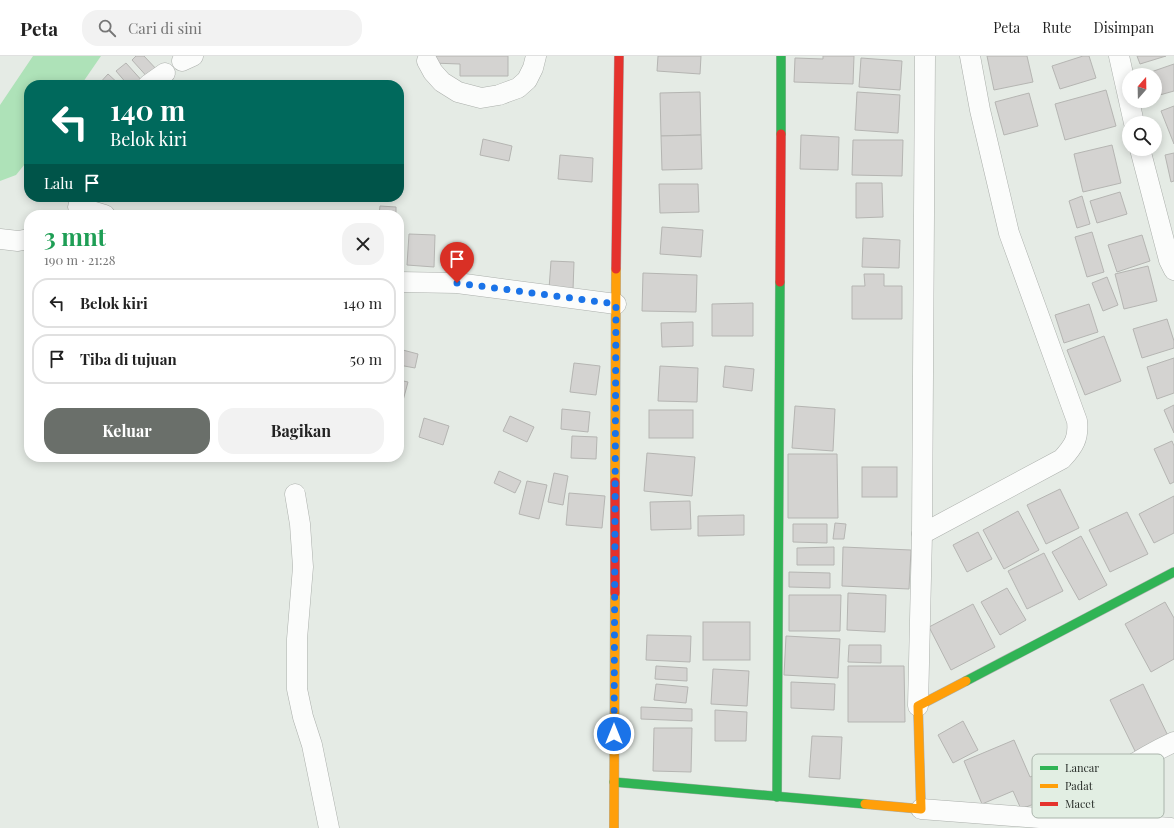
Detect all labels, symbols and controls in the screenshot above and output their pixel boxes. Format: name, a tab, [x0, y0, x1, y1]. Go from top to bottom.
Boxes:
search box	[82, 10, 362, 46]
text: Peta	[20, 15, 58, 41]
icon: search	[96, 17, 118, 39]
text: Cari di sini	[128, 18, 202, 38]
text: Peta	[993, 18, 1020, 37]
text: Rute	[1042, 18, 1072, 37]
text: Disimpan	[1094, 18, 1154, 37]
north arrow	[1122, 68, 1162, 108]
map controls	[1122, 68, 1162, 156]
text: 140 m	[110, 91, 185, 128]
icon: left	[44, 96, 96, 148]
button: search	[1122, 116, 1162, 156]
text: Belok kiri	[110, 127, 187, 151]
icon: arrive	[81, 172, 103, 194]
text: Lalu	[44, 173, 73, 193]
text: 3 mnt	[44, 220, 106, 252]
button: close	[342, 223, 384, 265]
pin	[440, 242, 474, 283]
icon: arrive	[446, 248, 468, 270]
text: 190 m · 21:28	[44, 251, 115, 268]
icon: left	[46, 292, 68, 314]
text: Belok kiri	[80, 293, 148, 313]
text: 140 m	[343, 293, 382, 313]
icon: arrive	[46, 348, 68, 370]
text: Tiba di tujuan	[80, 349, 177, 369]
text: 50 m	[350, 349, 382, 369]
button: Keluar	[44, 408, 210, 454]
button: Bagikan	[218, 408, 384, 454]
position arrow	[593, 713, 635, 755]
legend	[1032, 754, 1164, 818]
text: Lancar	[1065, 760, 1099, 775]
text: Padat	[1065, 778, 1093, 793]
text: Macet	[1065, 796, 1095, 811]

